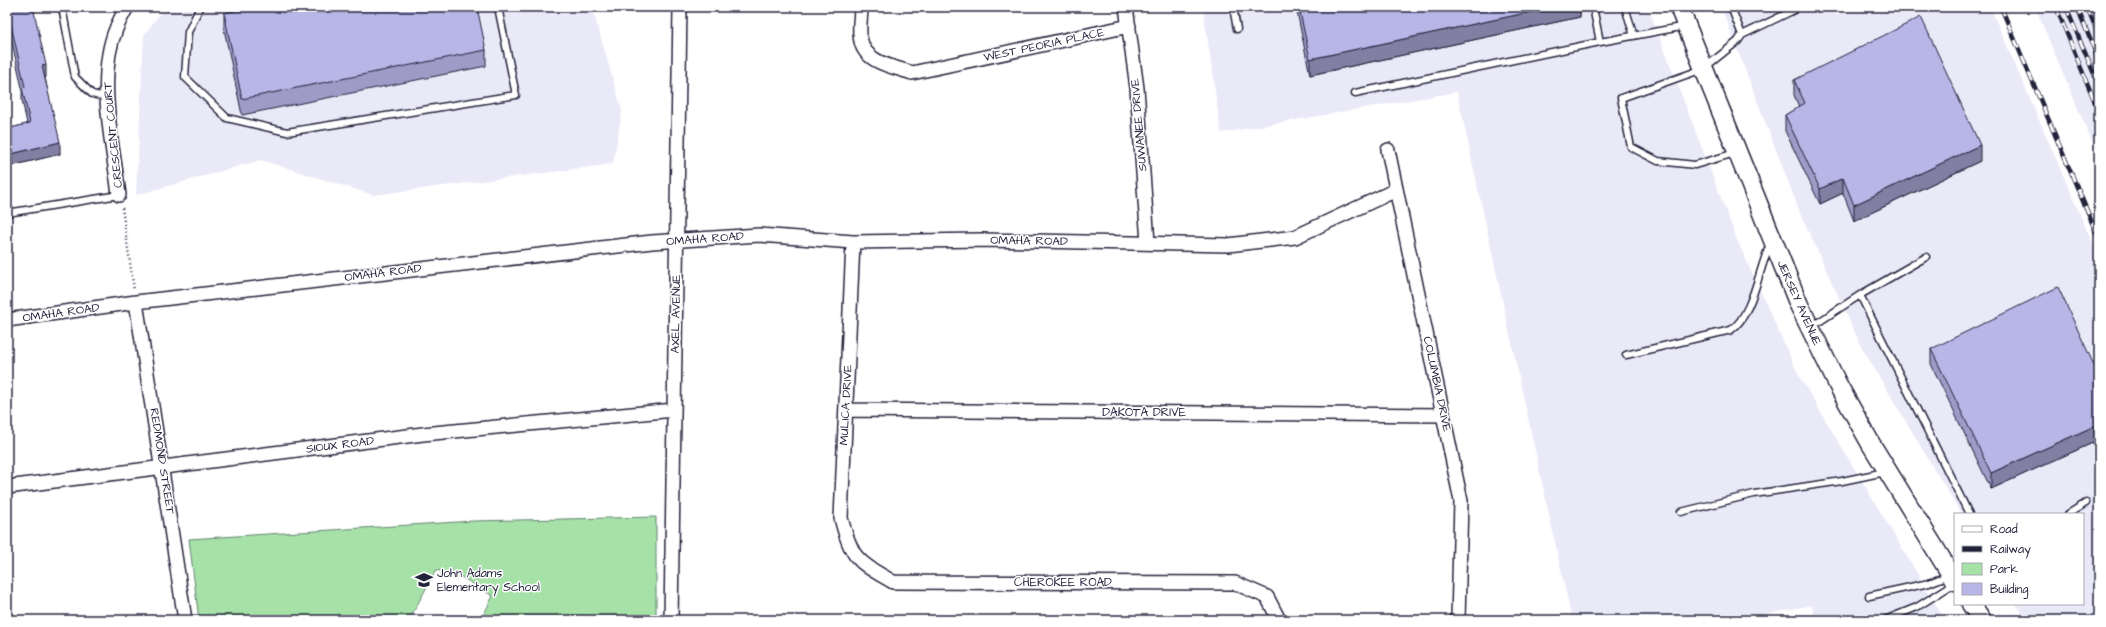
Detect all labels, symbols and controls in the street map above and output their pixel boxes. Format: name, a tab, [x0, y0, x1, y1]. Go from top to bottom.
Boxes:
street label: WEST PEORIA PLACE	[982, 24, 1106, 66]
street label: SUWANEE DRIVE	[1126, 78, 1152, 172]
street label: CRESCENT COURT	[99, 81, 127, 189]
street label: OMAHA ROAD	[666, 228, 744, 250]
street label: OMAHA ROAD	[990, 232, 1068, 250]
street label: JERSEY AVENUE	[1773, 258, 1825, 348]
street label: OMAHA ROAD	[344, 260, 423, 286]
street label: AXEL AVENUE	[667, 274, 685, 354]
street label: OMAHA ROAD	[21, 299, 101, 327]
street label: COLUMBIA DRIVE	[1419, 335, 1455, 433]
street label: MULICA DRIVE	[835, 364, 857, 446]
street label: DAKOTA DRIVE	[1102, 404, 1186, 421]
street label: REDMOND STREET	[145, 407, 179, 516]
street label: SIOUX ROAD	[305, 432, 375, 458]
legend	[1954, 513, 2084, 605]
text: Road	[1990, 521, 2018, 538]
text: Railway	[1990, 541, 2031, 559]
text: Park	[1990, 561, 2018, 578]
place label: John Adams Elementary School	[437, 565, 540, 597]
school or university icon: John Adams Elementary School	[414, 570, 434, 590]
street label: CHEROKEE ROAD	[1014, 574, 1112, 591]
text: Building	[1990, 581, 2028, 599]

